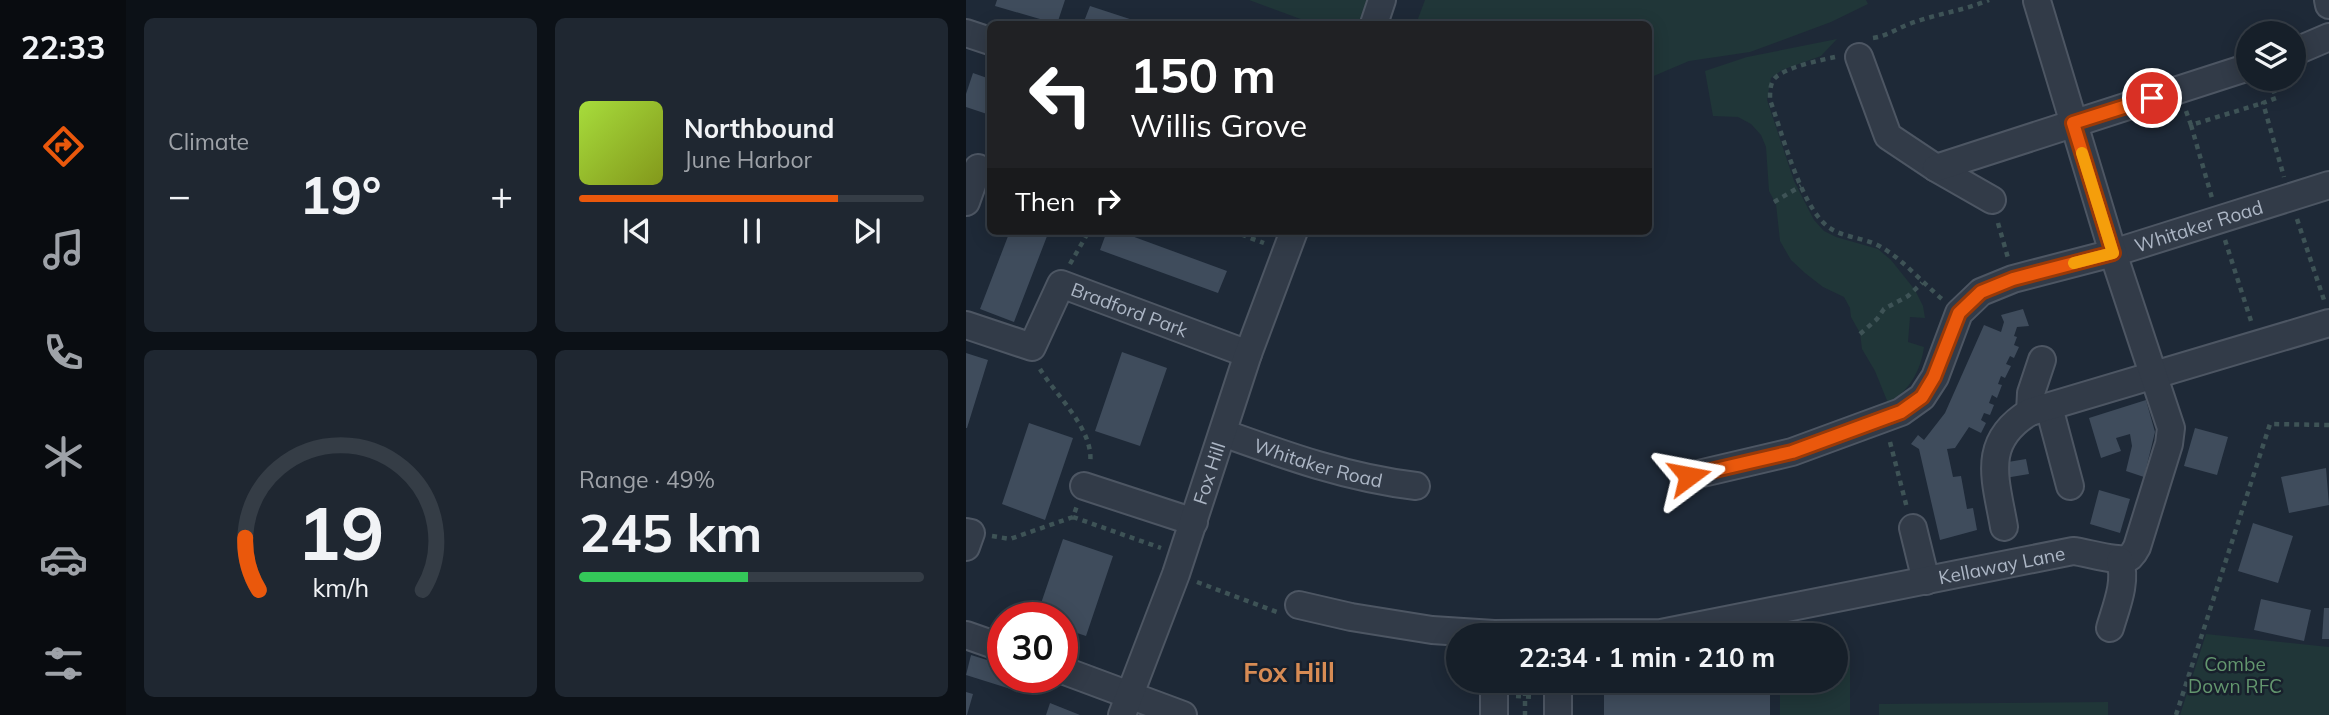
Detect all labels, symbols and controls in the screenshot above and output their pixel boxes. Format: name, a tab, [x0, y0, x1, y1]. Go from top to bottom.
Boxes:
map controls	[2236, 21, 2306, 91]
button: layers	[2236, 21, 2306, 91]
text: 22:33	[21, 27, 105, 67]
text: 150 m	[1130, 44, 1276, 105]
icon: left	[1015, 49, 1106, 140]
pin	[2122, 68, 2182, 128]
icon: arrive	[2133, 79, 2171, 117]
text: Willis Grove	[1130, 105, 1307, 145]
text: Northbound	[684, 112, 834, 145]
icon: directions	[39, 122, 88, 171]
text: Climate	[168, 127, 249, 156]
text: June Harbor	[684, 145, 812, 174]
text: 19°	[299, 162, 382, 227]
text: −	[168, 171, 191, 219]
text: +	[490, 171, 513, 219]
icon: right	[1089, 182, 1127, 220]
text: Then	[1015, 185, 1075, 218]
street label: Whitaker Road	[2132, 195, 2266, 257]
icon: previous	[618, 212, 656, 250]
icon: pause	[733, 212, 771, 250]
icon: next	[848, 212, 886, 250]
icon: music	[39, 225, 88, 274]
street label: Bradford Park	[1068, 277, 1191, 342]
icon: phone	[39, 328, 88, 377]
icon: climate	[39, 432, 88, 481]
street label: Whitaker Road	[1251, 433, 1385, 493]
street label: Fox Hill	[1188, 439, 1230, 508]
position arrow	[1652, 439, 1726, 513]
text: Range · 49%	[579, 465, 715, 494]
text: 19	[297, 487, 384, 578]
text: 245 km	[579, 500, 762, 565]
icon: car	[39, 535, 88, 584]
street label: Kellaway Lane	[1936, 541, 2067, 589]
text: km/h	[312, 571, 369, 602]
speed limit sign: 30	[987, 602, 1078, 693]
icon: filters	[39, 639, 88, 688]
text: 22:34 · 1 min · 210 m	[1519, 641, 1775, 674]
park label: Combe Down RFC	[2188, 652, 2282, 698]
district label: Fox Hill	[1243, 656, 1335, 689]

